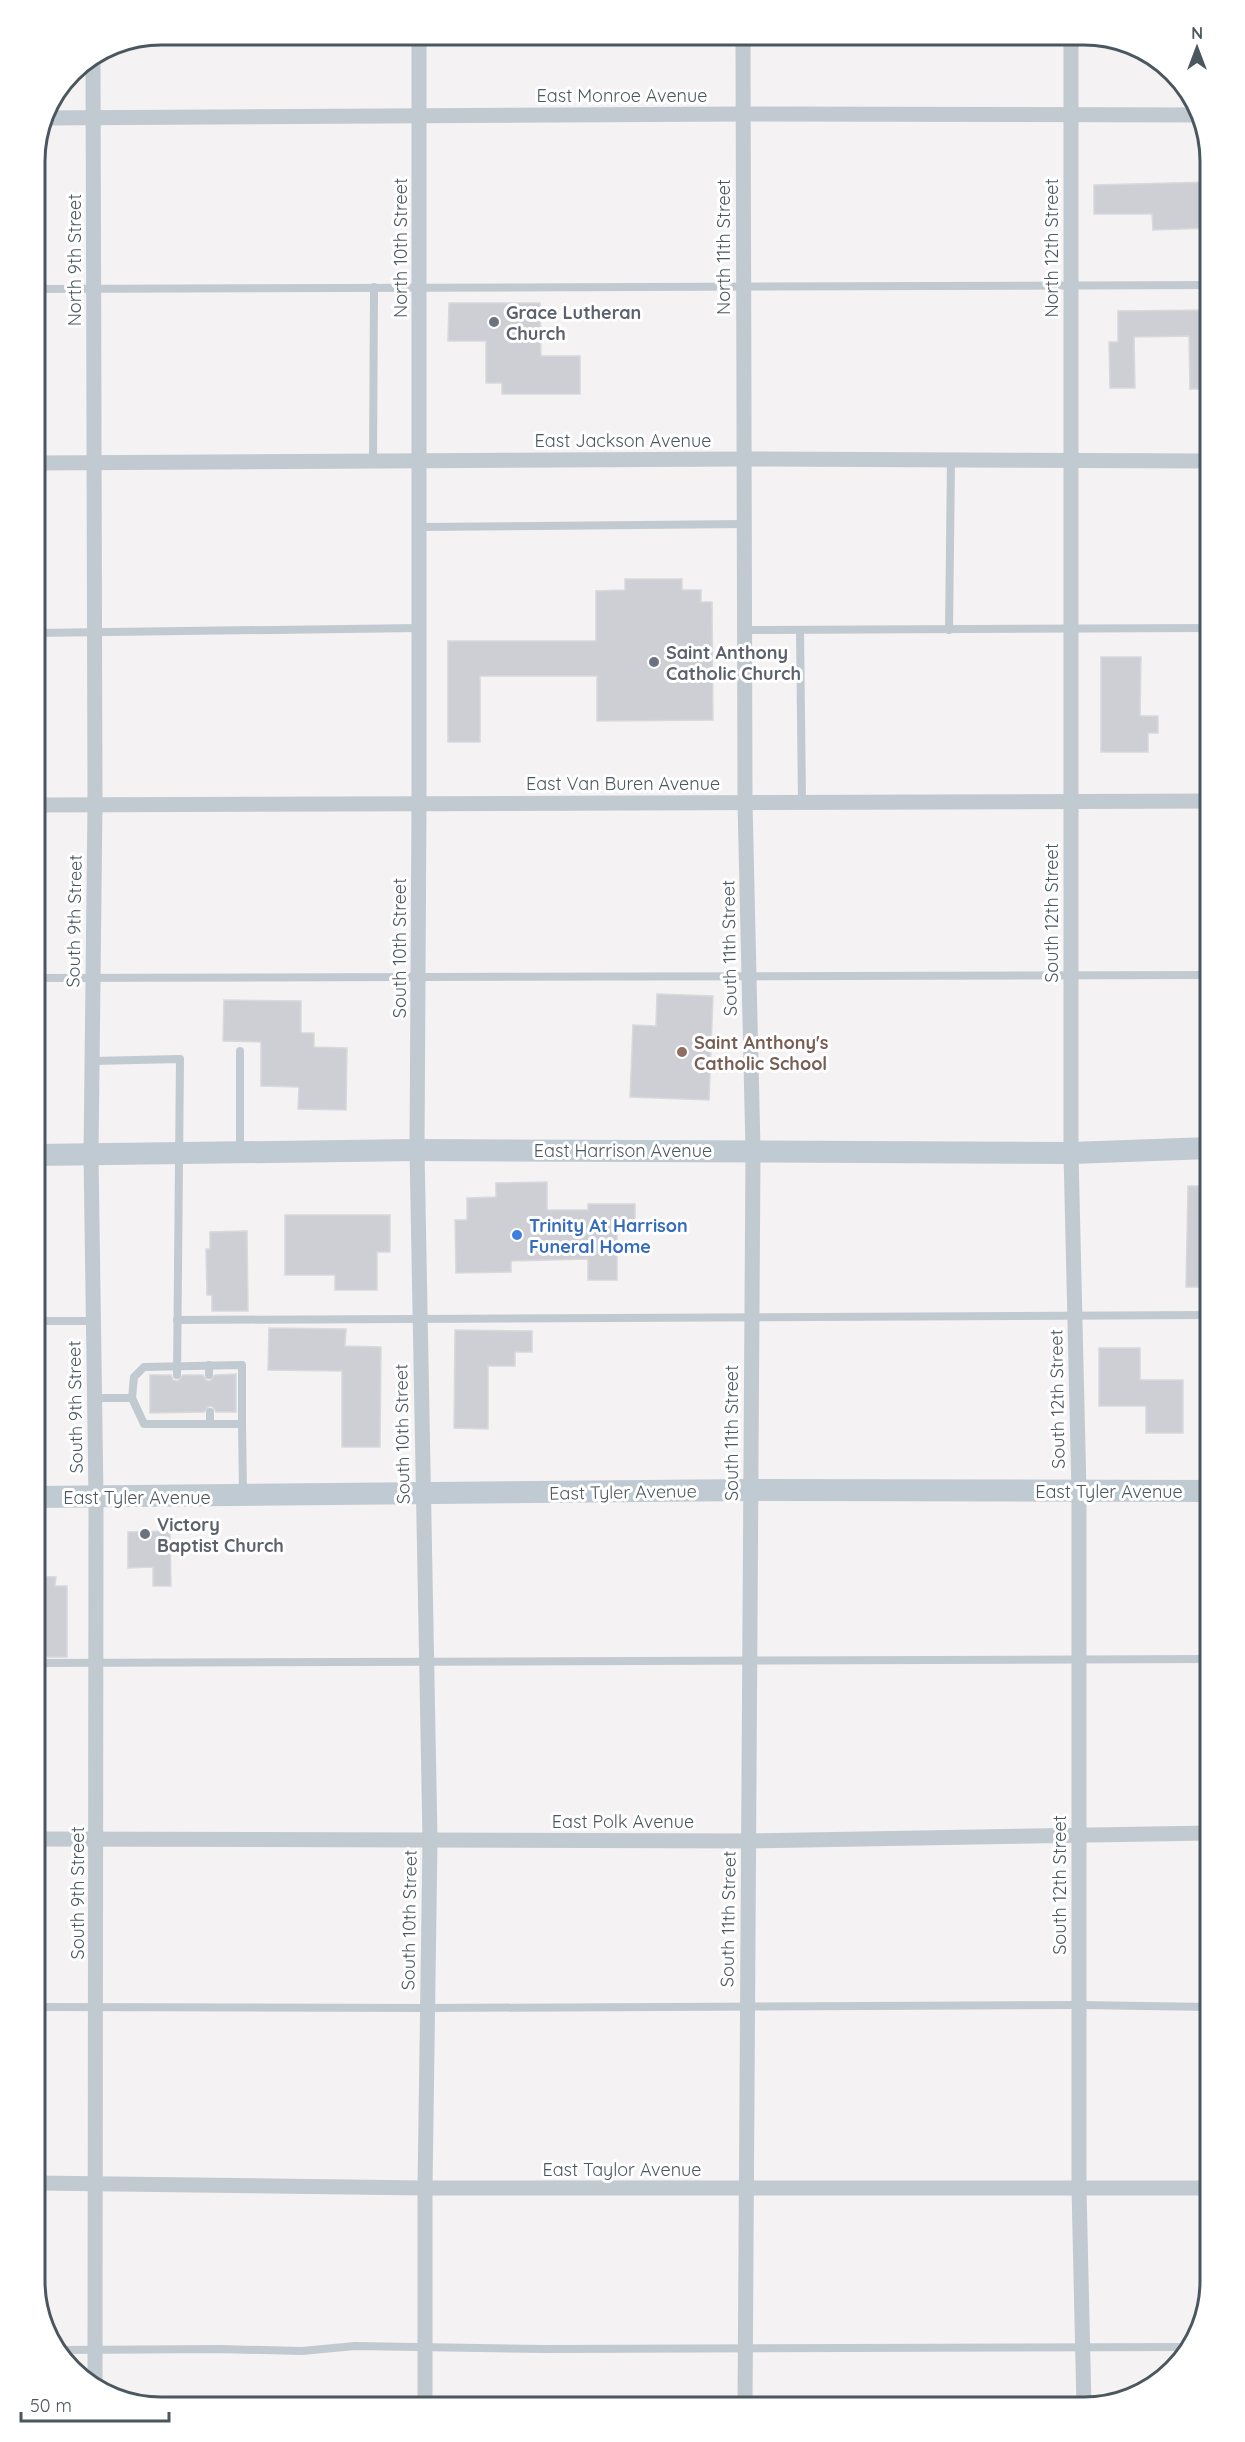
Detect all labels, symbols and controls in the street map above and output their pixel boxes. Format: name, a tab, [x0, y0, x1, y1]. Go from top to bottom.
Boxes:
north arrow	[1167, 18, 1227, 78]
text: N	[1191, 23, 1203, 43]
street label: East Monroe Avenue	[537, 84, 707, 107]
street label: North 10th Street	[389, 178, 412, 318]
street label: North 12th Street	[1040, 178, 1063, 318]
street label: North 11th Street	[712, 179, 735, 315]
street label: North 9th Street	[63, 194, 86, 326]
place label: Grace Lutheran Church	[506, 301, 641, 345]
marker: Grace Lutheran Church	[487, 315, 501, 329]
street label: East Jackson Avenue	[535, 429, 711, 452]
place label: Saint Anthony Catholic Church	[666, 641, 801, 685]
marker: Saint Anthony Catholic Church	[647, 655, 661, 669]
street label: East Van Buren Avenue	[526, 772, 720, 795]
street label: South 12th Street	[1040, 843, 1063, 983]
street label: South 9th Street	[61, 854, 87, 988]
street label: South 10th Street	[388, 878, 411, 1018]
street label: South 11th Street	[716, 880, 742, 1016]
place label: Saint Anthony's Catholic School	[694, 1031, 829, 1075]
marker: Saint Anthony's Catholic School	[675, 1045, 689, 1059]
street label: East Harrison Avenue	[534, 1139, 712, 1162]
place label: Trinity At Harrison Funeral Home	[529, 1214, 688, 1258]
marker: Trinity At Harrison Funeral Home	[510, 1228, 524, 1242]
street label: South 12th Street	[1044, 1329, 1070, 1469]
street label: South 9th Street	[62, 1340, 88, 1474]
street label: South 10th Street	[389, 1364, 415, 1504]
street label: South 11th Street	[720, 1365, 743, 1501]
street label: East Tyler Avenue	[549, 1479, 697, 1505]
street label: East Tyler Avenue	[1035, 1480, 1183, 1503]
street label: East Tyler Avenue	[63, 1486, 211, 1509]
place label: Victory Baptist Church	[157, 1513, 284, 1557]
marker: Victory Baptist Church	[138, 1527, 152, 1541]
street label: East Polk Avenue	[552, 1810, 694, 1833]
street label: South 12th Street	[1048, 1815, 1071, 1955]
street label: South 9th Street	[66, 1827, 89, 1959]
street label: South 10th Street	[396, 1850, 422, 1990]
street label: South 11th Street	[715, 1851, 741, 1987]
street label: East Taylor Avenue	[542, 2158, 702, 2181]
scale bar	[21, 2385, 170, 2423]
text: 50 m	[30, 2394, 72, 2417]

